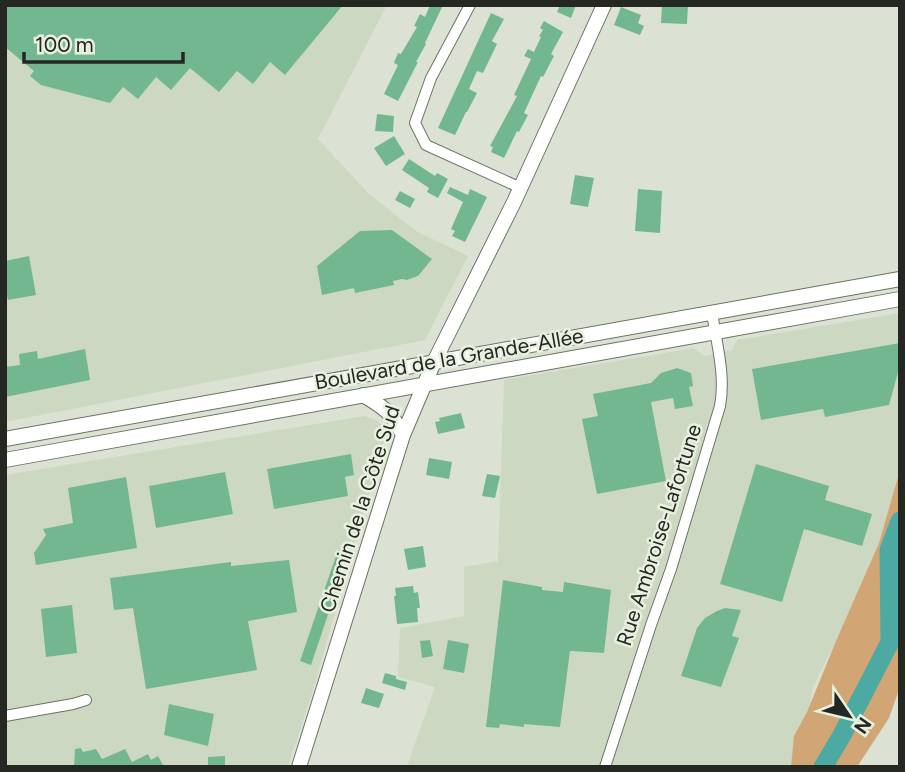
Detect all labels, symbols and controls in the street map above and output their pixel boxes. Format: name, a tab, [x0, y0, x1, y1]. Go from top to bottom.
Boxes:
scale bar	[24, 21, 184, 65]
text: 100 m	[35, 32, 94, 57]
street label: Boulevard de la Grande-Allée	[313, 323, 585, 394]
street label: Chemin de la Côte Sud	[314, 402, 405, 616]
street label: Rue Ambroise-Lafortune	[611, 421, 706, 649]
north arrow	[814, 681, 884, 751]
text: N	[849, 713, 876, 738]

